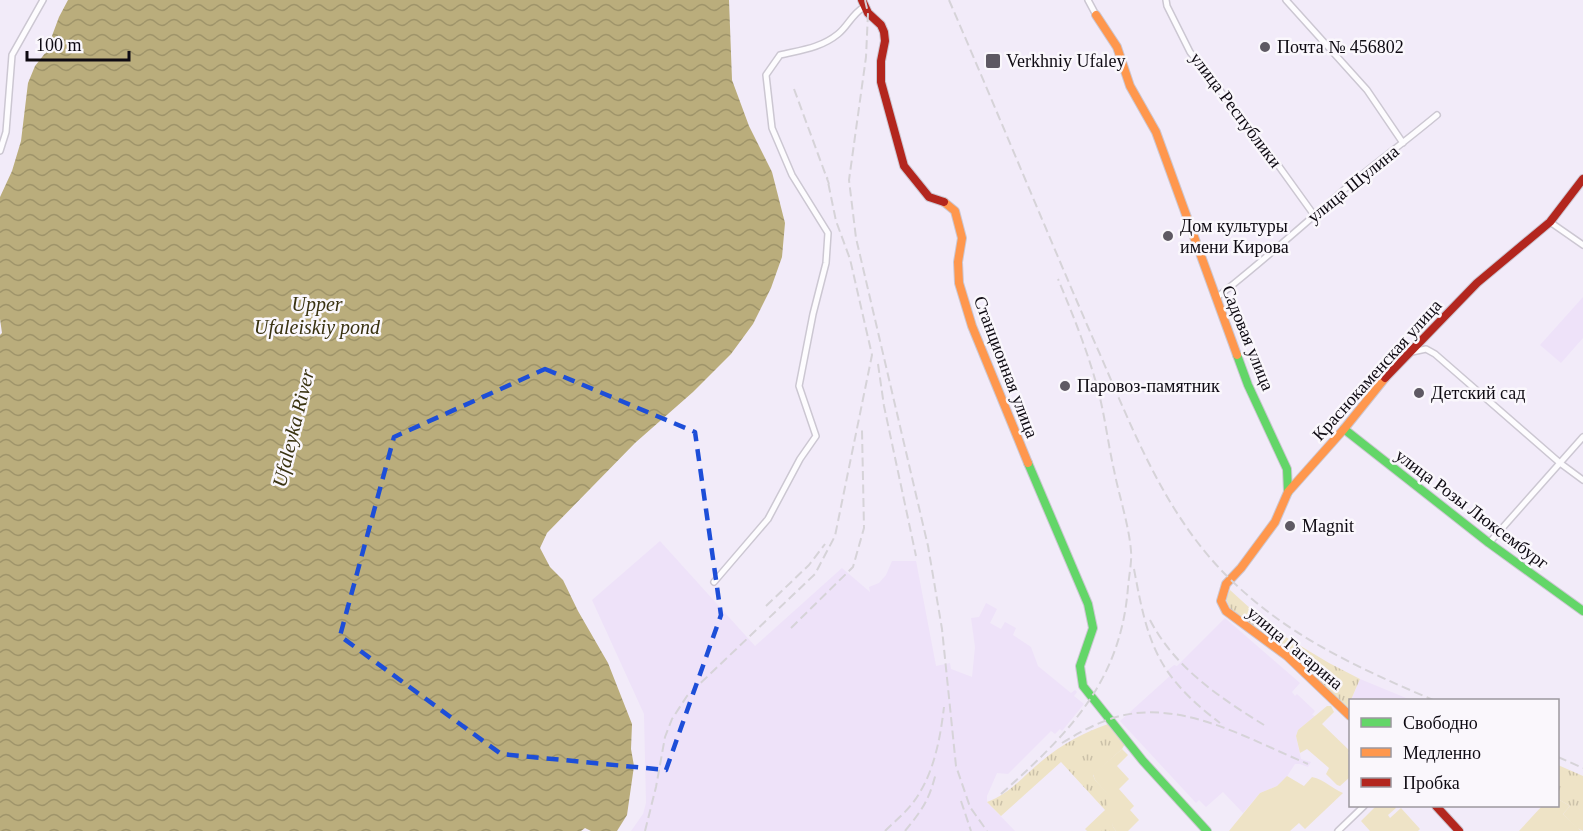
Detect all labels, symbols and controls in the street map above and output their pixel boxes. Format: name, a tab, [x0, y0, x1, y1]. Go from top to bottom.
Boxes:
scale bar	[27, 24, 129, 62]
text: 100 m	[36, 35, 82, 55]
place label: Почта № 456802	[1277, 37, 1404, 57]
marker: Почта № 456802	[1258, 40, 1272, 54]
street label: улица Республики	[1186, 48, 1286, 172]
place label: Verkhniy Ufaley	[1006, 51, 1125, 71]
marker: Verkhniy Ufaley	[984, 52, 1002, 70]
street label: улица Шулина	[1303, 141, 1403, 227]
place label: Дом культуры имени Кирова	[1180, 216, 1289, 257]
marker: Дом культуры имени Кирова	[1161, 229, 1175, 243]
street label: Садовая улица	[1218, 282, 1278, 394]
water label: Upper Ufaleiskiy pond	[254, 293, 381, 339]
street label: Станционная улица	[970, 293, 1042, 441]
street label: Краснокаменская улица	[1308, 295, 1446, 445]
water label: Ufaleyka River	[268, 367, 319, 489]
place label: Паровоз-памятник	[1077, 376, 1220, 396]
marker: Паровоз-памятник	[1058, 379, 1072, 393]
place label: Детский сад	[1431, 383, 1525, 403]
marker: Детский сад	[1412, 386, 1426, 400]
street label: улица Розы Люксембург	[1391, 445, 1553, 573]
place label: Magnit	[1302, 516, 1354, 536]
marker: Magnit	[1283, 519, 1297, 533]
street label: улица Гагарина	[1243, 602, 1347, 694]
legend	[1349, 699, 1559, 807]
text: Свободно	[1403, 713, 1478, 733]
text: Медленно	[1403, 743, 1481, 763]
text: Пробка	[1403, 773, 1460, 793]

